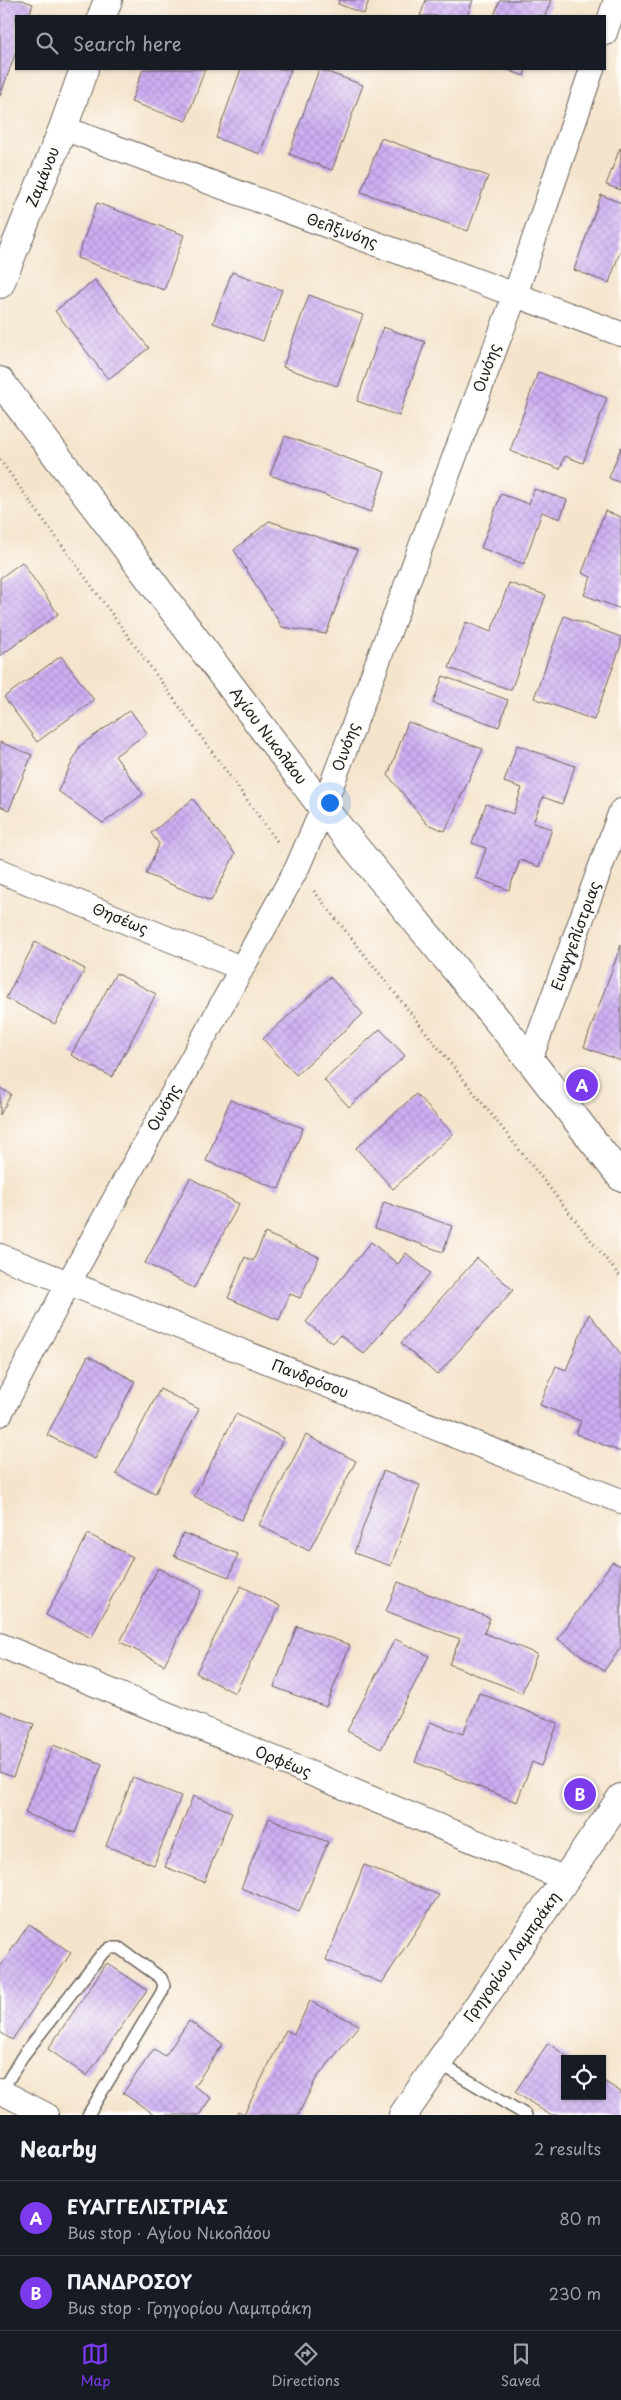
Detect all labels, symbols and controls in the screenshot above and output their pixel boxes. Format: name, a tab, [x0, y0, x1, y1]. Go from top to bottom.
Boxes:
search box	[15, 15, 606, 70]
icon: search	[33, 29, 61, 57]
text: Search here	[73, 29, 182, 57]
street label: Ζαμάνου	[19, 143, 64, 210]
street label: Θελξινόης	[304, 206, 382, 253]
street label: Οινόης	[466, 340, 505, 395]
street label: Αγίου Νικολάου	[225, 682, 314, 789]
street label: Οινόης	[325, 719, 364, 774]
your location	[317, 790, 343, 816]
street label: Ευαγγελίστριας	[544, 877, 605, 993]
street label: Θησέως	[89, 896, 152, 939]
pin: A	[566, 1066, 598, 1104]
street label: Οινόης	[140, 1079, 185, 1135]
street label: Πανδρόσου	[269, 1352, 352, 1403]
street label: Ορφέως	[252, 1739, 316, 1782]
pin: B	[564, 1775, 596, 1813]
street label: Γρηγορίου Λαμπράκη	[457, 1886, 565, 2026]
map controls	[561, 2055, 606, 2100]
button: locate	[561, 2055, 606, 2100]
text: Nearby	[20, 2132, 97, 2164]
text: 2 results	[534, 2136, 601, 2160]
text: ΕΥΑΓΓΕΛΙΣΤΡΙΑΣ	[67, 2192, 228, 2220]
text: A	[30, 2206, 42, 2230]
text: 80 m	[559, 2206, 601, 2230]
text: Bus stop · Αγίου Νικολάου	[67, 2220, 271, 2244]
text: ΠΑΝΔΡΟΣΟΥ	[67, 2267, 192, 2295]
text: B	[31, 2281, 41, 2305]
text: 230 m	[549, 2281, 601, 2305]
text: Bus stop · Γρηγορίου Λαμπράκη	[67, 2295, 312, 2319]
tab: Map	[81, 2340, 110, 2391]
tab: Directions	[272, 2340, 340, 2391]
tab: Saved	[501, 2340, 540, 2391]

